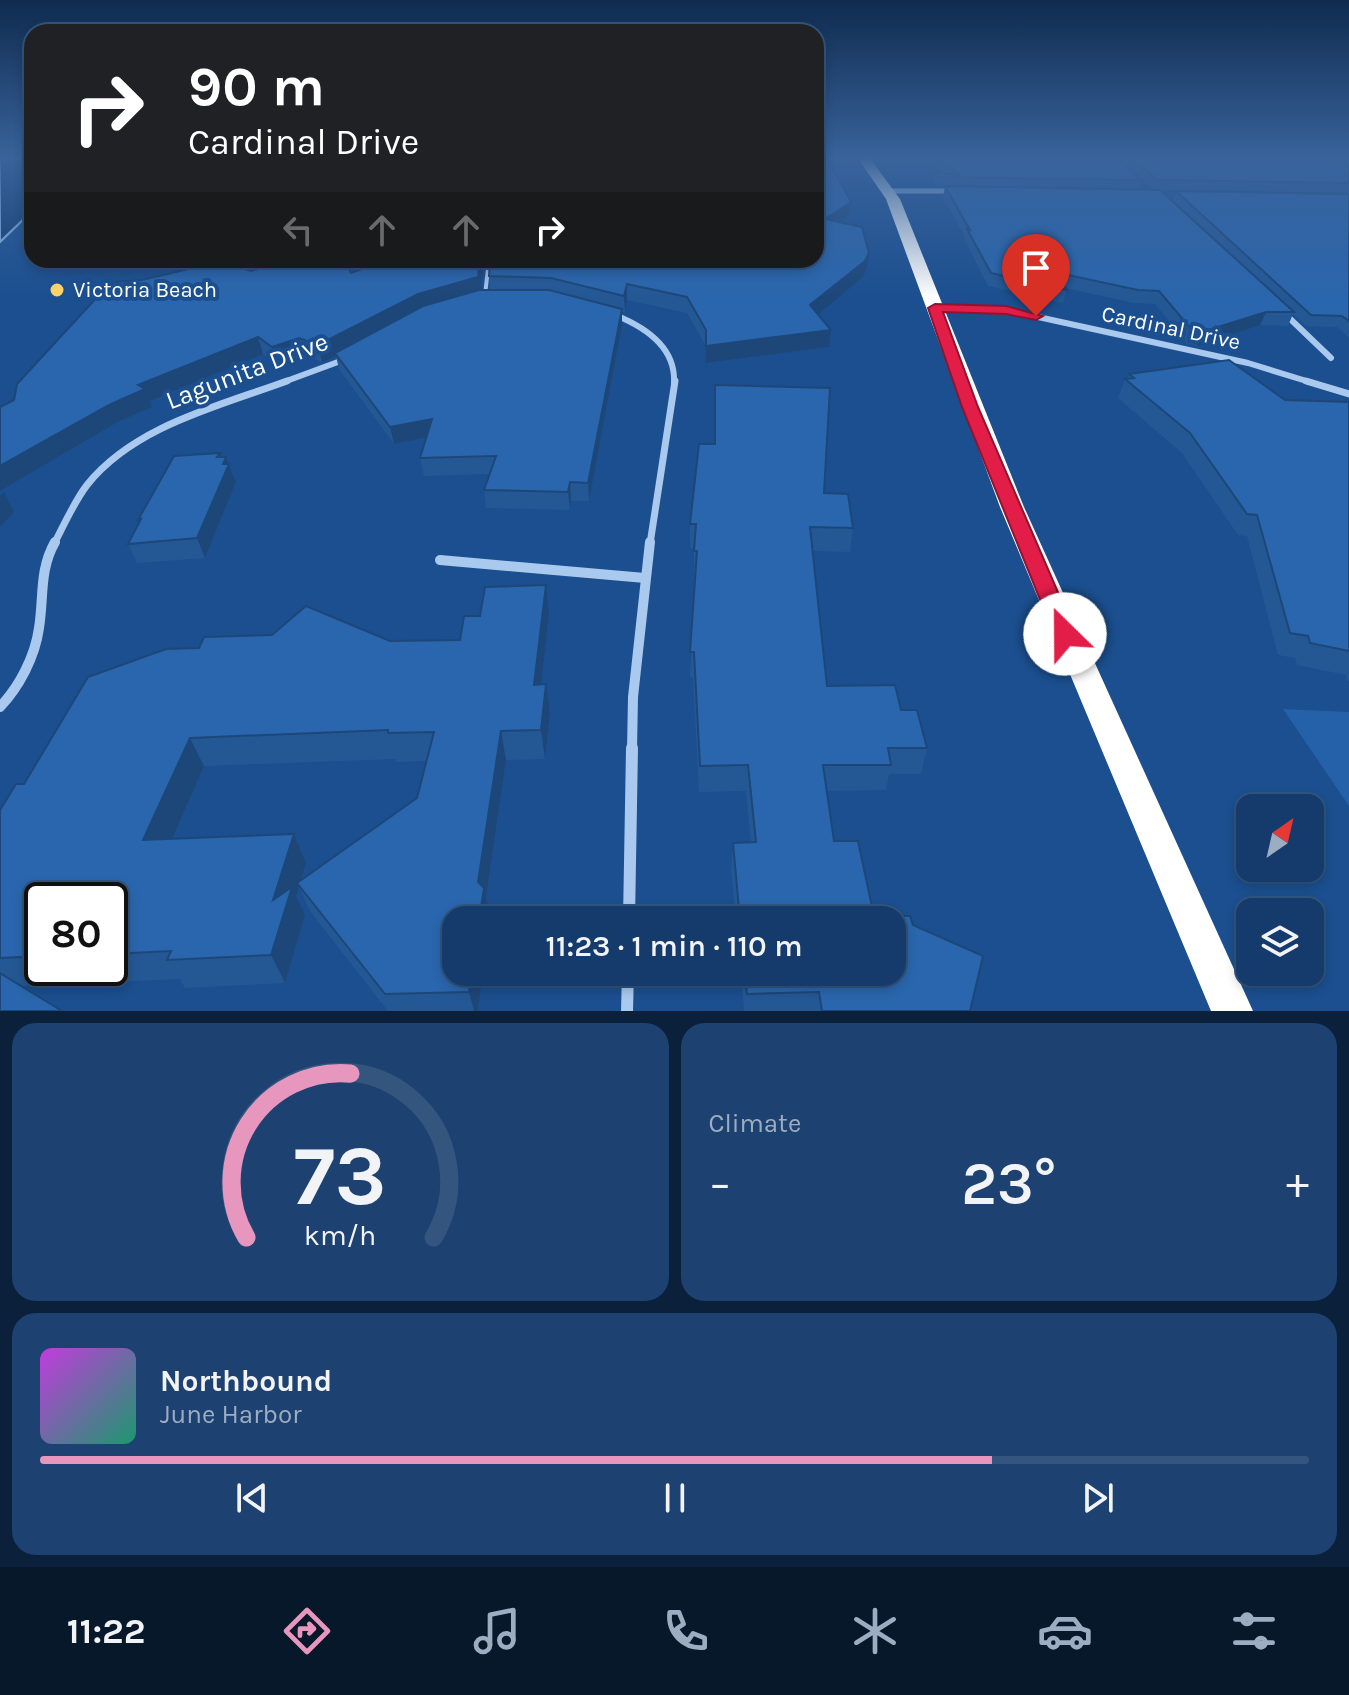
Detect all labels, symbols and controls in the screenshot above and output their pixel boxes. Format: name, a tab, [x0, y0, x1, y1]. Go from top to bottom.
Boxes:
text: 90 m	[188, 54, 325, 119]
icon: right	[56, 56, 160, 160]
text: Cardinal Drive	[188, 121, 419, 163]
icon: left	[276, 208, 320, 252]
icon: ahead	[360, 208, 404, 252]
icon: ahead	[444, 208, 488, 252]
icon: right	[528, 208, 572, 252]
pin	[1002, 234, 1070, 316]
icon: arrive	[1014, 246, 1058, 290]
place label: Victoria Beach	[73, 277, 217, 303]
marker: Victoria Beach	[48, 281, 66, 299]
street label: Cardinal Drive	[1099, 301, 1243, 355]
street label: Lagunita Drive	[161, 326, 333, 416]
position arrow	[1023, 592, 1107, 676]
north arrow	[1236, 794, 1324, 882]
map controls	[1236, 794, 1324, 986]
speed limit sign: 80	[24, 882, 128, 986]
button: layers	[1236, 898, 1324, 986]
text: 11:23 · 1 min · 110 m	[545, 928, 803, 964]
text: Climate	[709, 1108, 801, 1139]
text: 73	[294, 1128, 387, 1225]
text: 23°	[961, 1149, 1056, 1219]
text: −	[709, 1158, 732, 1209]
text: +	[1286, 1158, 1309, 1209]
text: km/h	[304, 1219, 376, 1252]
text: Northbound	[160, 1363, 332, 1399]
text: June Harbor	[160, 1399, 302, 1430]
icon: previous	[230, 1476, 274, 1520]
icon: pause	[653, 1476, 697, 1520]
icon: next	[1076, 1476, 1120, 1520]
icon: directions	[279, 1603, 335, 1659]
icon: music	[469, 1603, 525, 1659]
icon: phone	[658, 1603, 714, 1659]
icon: climate	[847, 1603, 903, 1659]
icon: car	[1037, 1603, 1093, 1659]
icon: filters	[1226, 1603, 1282, 1659]
text: 11:22	[67, 1610, 146, 1652]

